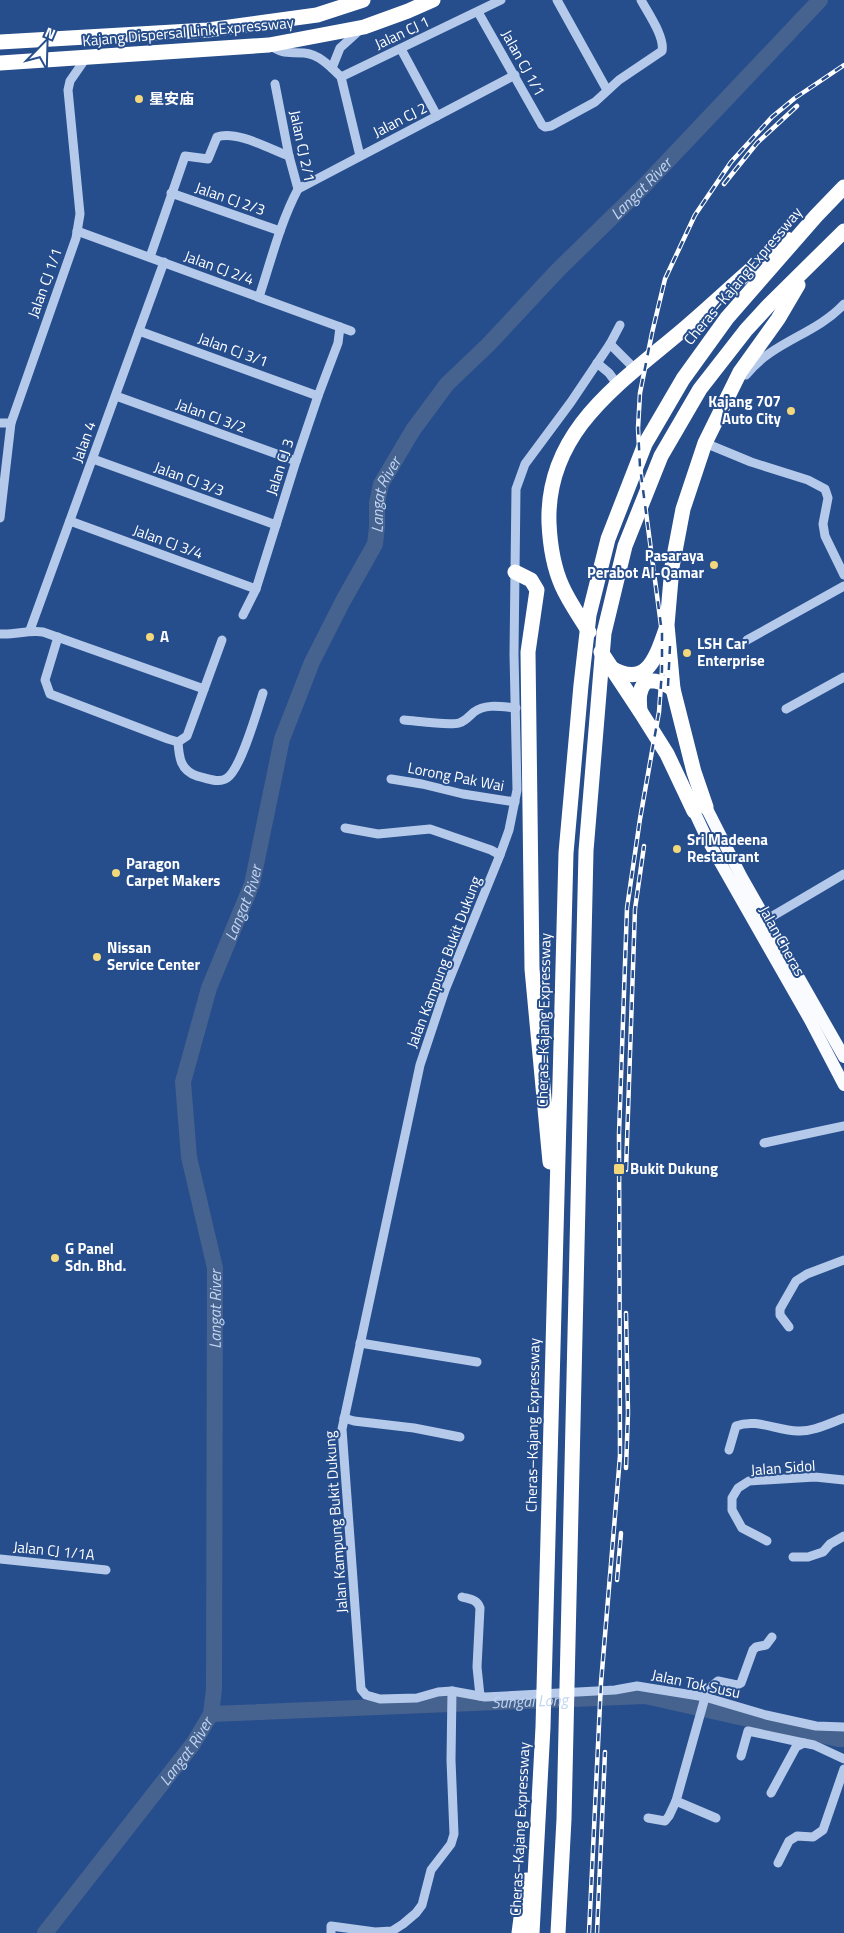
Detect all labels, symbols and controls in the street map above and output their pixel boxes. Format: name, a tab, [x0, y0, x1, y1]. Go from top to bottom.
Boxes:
street label: Jalan CJ 1	[370, 10, 433, 55]
street label: Kajang Dispersal Link Expressway	[81, 11, 295, 52]
north arrow	[20, 20, 70, 70]
text: N	[42, 21, 59, 44]
street label: Jalan CJ 1/1	[496, 25, 551, 100]
place label: 星安庙	[149, 87, 194, 110]
marker: 星安庙	[133, 93, 145, 105]
street label: Jalan CJ 2	[369, 96, 431, 143]
street label: Jalan CJ 2/1	[284, 108, 321, 184]
water label: Langat River	[605, 151, 678, 225]
street label: Jalan CJ 2/3	[192, 176, 268, 221]
street label: Cheras–Kajang Expressway	[678, 202, 807, 350]
street label: Jalan CJ 2/4	[181, 244, 257, 291]
street label: Jalan CJ 1/1	[21, 245, 68, 321]
street label: Jalan CJ 3/1	[195, 326, 271, 373]
place label: Kajang 707 Auto City	[708, 390, 781, 430]
street label: Jalan CJ 3/2	[173, 392, 249, 439]
marker: Kajang 707 Auto City	[785, 405, 797, 417]
street label: Jalan 4	[65, 418, 102, 466]
street label: Jalan CJ 3	[260, 436, 299, 498]
water label: Langat River	[364, 451, 408, 534]
street label: Jalan CJ 3/3	[151, 455, 227, 502]
street label: Jalan CJ 3/4	[130, 518, 206, 565]
place label: Pasaraya Perabot Al-Qamar	[587, 544, 704, 584]
marker: Pasaraya Perabot Al-Qamar	[708, 559, 720, 571]
place label: A	[160, 625, 169, 648]
marker: A	[144, 631, 156, 643]
place label: LSH Car Enterprise	[697, 632, 765, 672]
marker: LSH Car Enterprise	[681, 647, 693, 659]
street label: Lorong Pak Wai	[406, 756, 506, 797]
place label: Sri Madeena Restaurant	[687, 828, 768, 868]
marker: Sri Madeena Restaurant	[671, 843, 683, 855]
place label: Paragon Carpet Makers	[126, 852, 220, 892]
water label: Langat River	[218, 861, 268, 944]
marker: Paragon Carpet Makers	[110, 867, 122, 879]
street label: Jalan Kampung Bukit Dukung	[400, 872, 487, 1051]
street label: Jalan Cheras	[754, 901, 811, 980]
street label: Cheras–Kajang Expressway	[530, 933, 557, 1107]
place label: Nissan Service Center	[107, 936, 200, 976]
marker: Nissan Service Center	[91, 951, 103, 963]
place label: Bukit Dukung	[630, 1157, 718, 1180]
marker: Bukit Dukung	[612, 1162, 626, 1176]
place label: G Panel Sdn. Bhd.	[65, 1237, 126, 1277]
marker: G Panel Sdn. Bhd.	[49, 1252, 61, 1264]
water label: Langat River	[203, 1268, 227, 1349]
street label: Cheras–Kajang Expressway	[519, 1338, 546, 1512]
street label: Jalan Kampung Bukit Dukung	[318, 1430, 353, 1614]
street label: Jalan Sidol	[750, 1454, 816, 1481]
street label: Jalan CJ 1/1A	[12, 1535, 96, 1566]
street label: Jalan Tok Susu	[650, 1663, 743, 1704]
water label: Sungai Long	[491, 1687, 571, 1714]
water label: Langat River	[153, 1711, 219, 1790]
street label: Cheras–Kajang Expressway	[503, 1741, 536, 1917]

